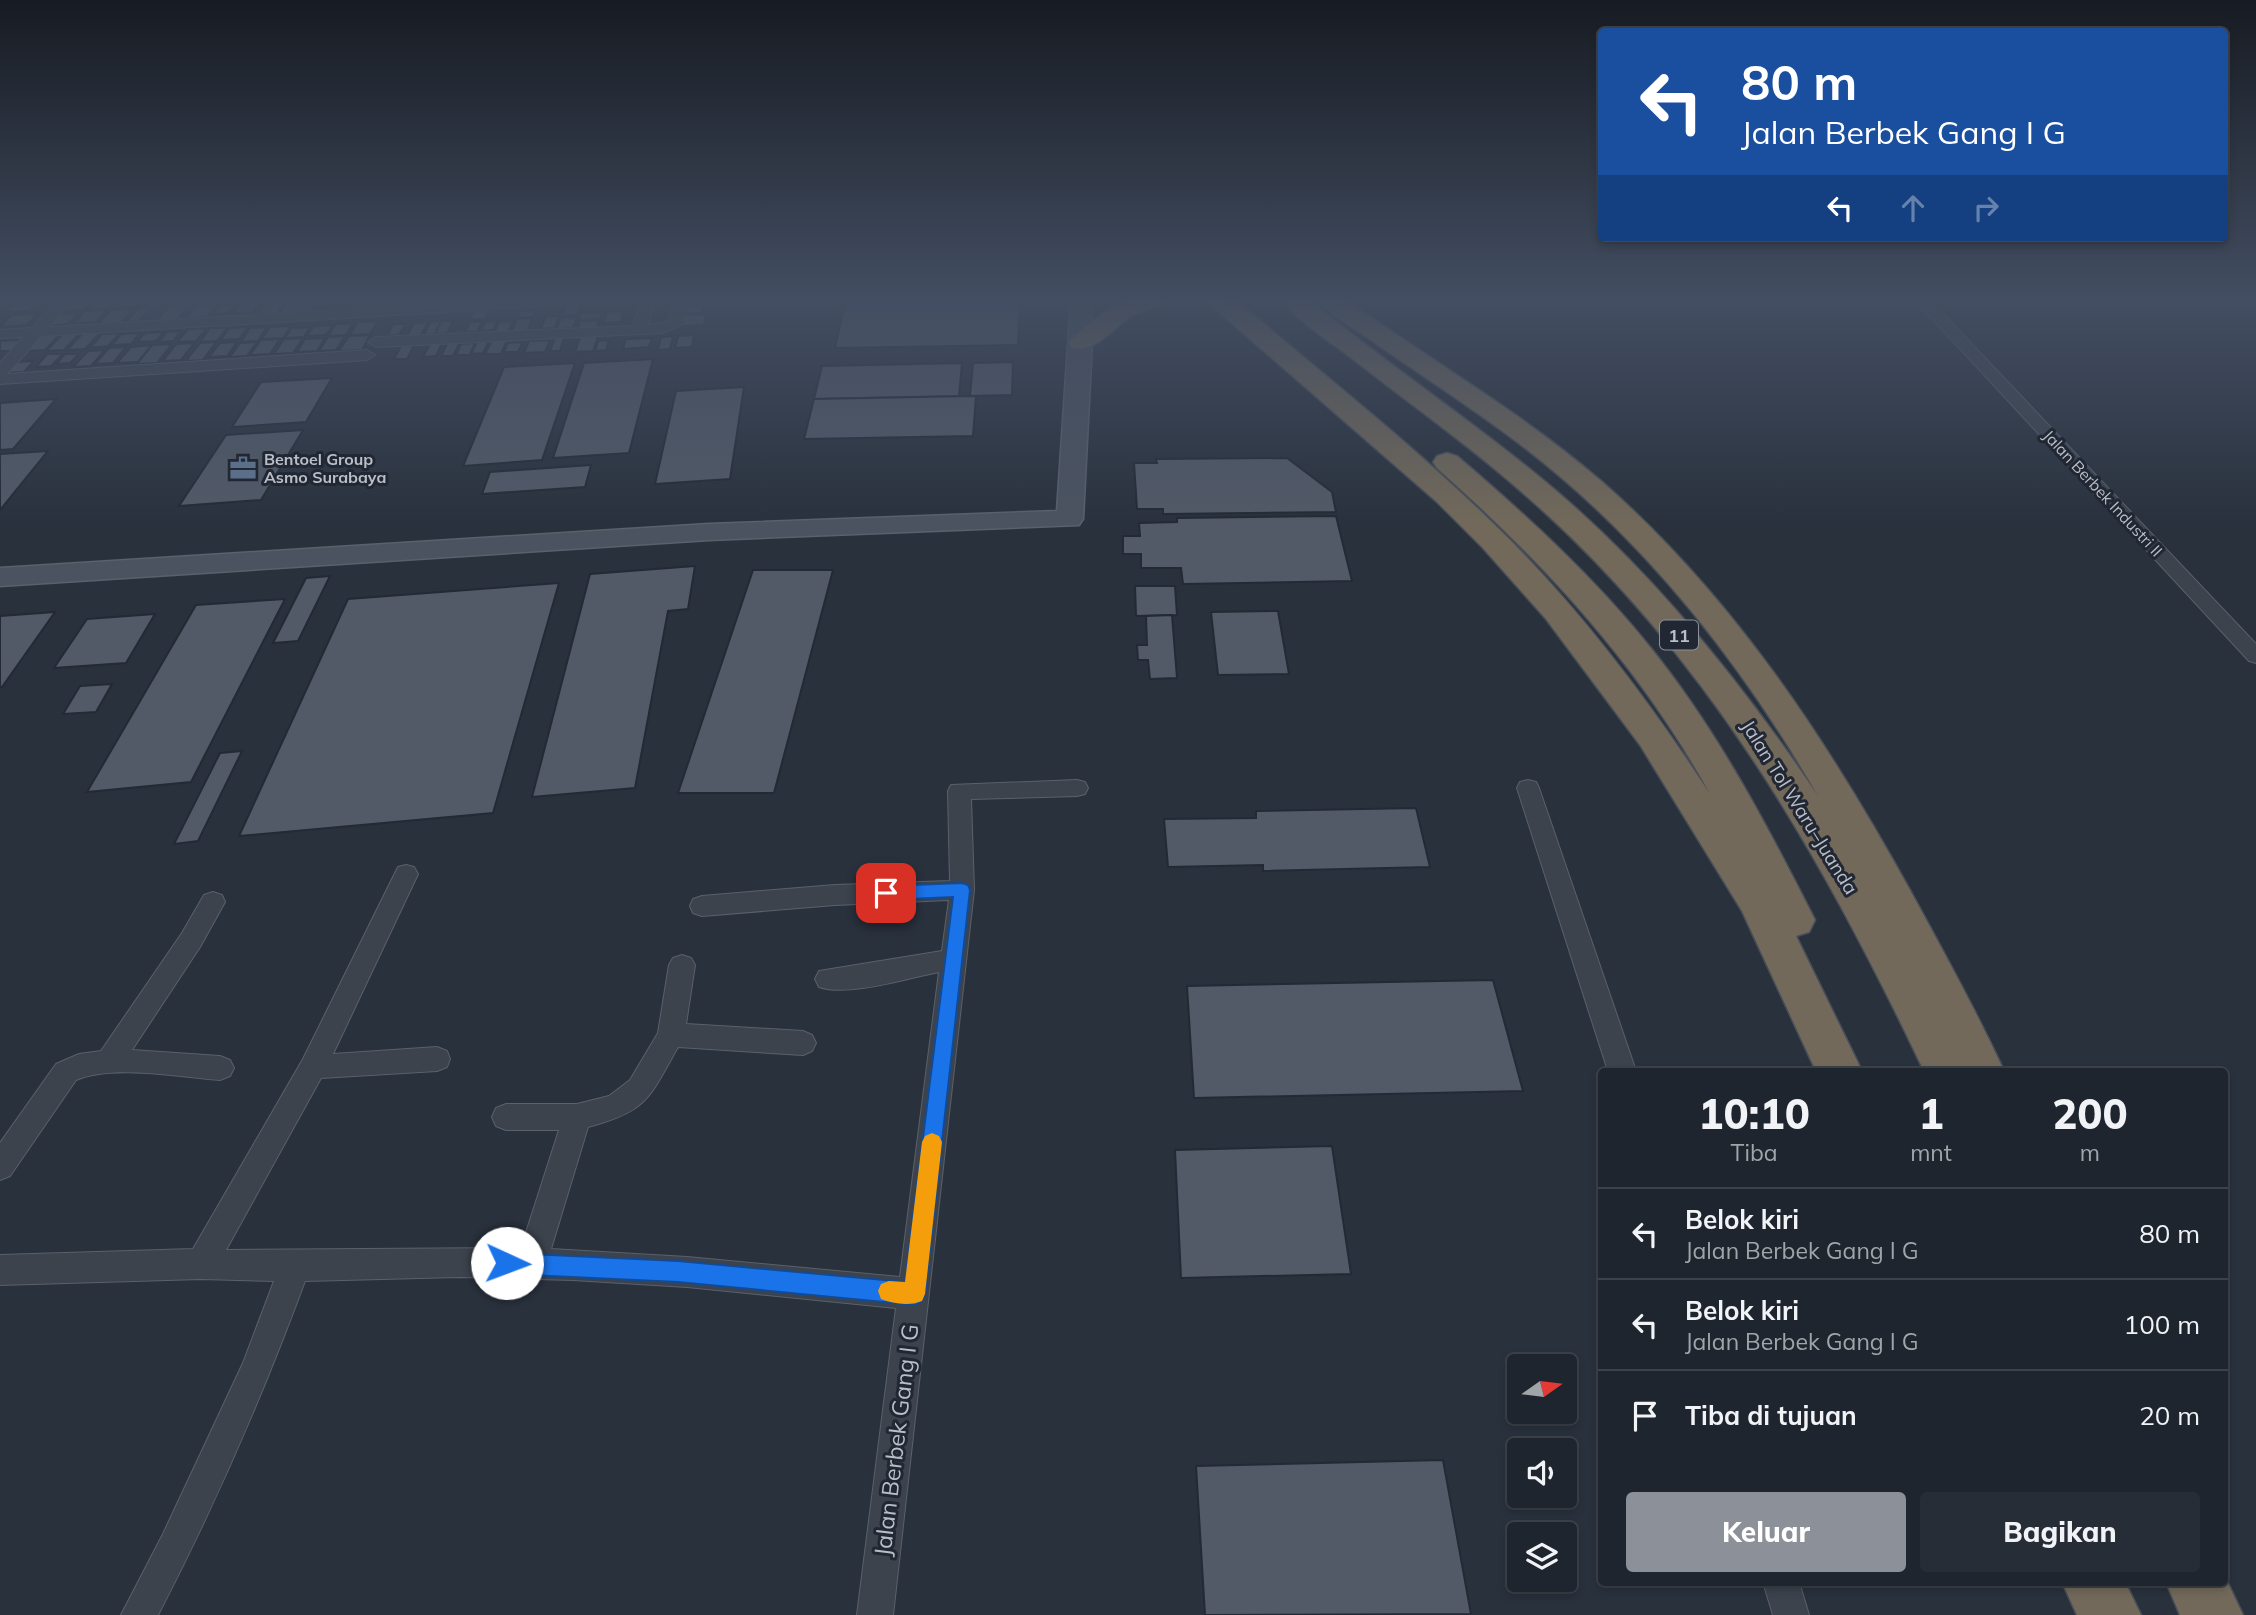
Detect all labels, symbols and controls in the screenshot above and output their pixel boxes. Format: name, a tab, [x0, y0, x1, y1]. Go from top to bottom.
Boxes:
text: 80 m	[1741, 51, 1857, 112]
icon: left	[1626, 56, 1717, 147]
text: Jalan Berbek Gang I G	[1741, 112, 2066, 152]
icon: left	[1821, 189, 1859, 227]
icon: ahead	[1894, 189, 1932, 227]
icon: right	[1967, 189, 2005, 227]
street label: Jalan Berbek Industri II	[2039, 426, 2167, 560]
place label: Bentoel Group Asmo Surabaya	[264, 449, 386, 487]
office icon: Bentoel Group Asmo Surabaya	[228, 453, 258, 483]
road number: 11	[1660, 620, 1698, 650]
street label: Jalan Tol Waru–Juanda	[1737, 715, 1863, 899]
pin	[856, 863, 916, 923]
icon: arrive	[867, 874, 905, 912]
text: 10:10	[1698, 1087, 1810, 1140]
text: 1	[1918, 1087, 1944, 1140]
text: 200	[2052, 1087, 2128, 1140]
text: Tiba	[1731, 1138, 1778, 1167]
text: mnt	[1910, 1138, 1952, 1167]
text: m	[2080, 1138, 2100, 1167]
text: Belok kiri	[1685, 1203, 1799, 1236]
icon: left	[1626, 1215, 1664, 1253]
text: 80 m	[2139, 1217, 2200, 1250]
position arrow	[470, 1226, 544, 1300]
text: Jalan Berbek Gang I G	[1685, 1236, 1919, 1265]
text: Belok kiri	[1685, 1294, 1799, 1327]
icon: left	[1626, 1306, 1664, 1344]
text: 100 m	[2124, 1308, 2200, 1341]
street label: Jalan Berbek Gang I G	[867, 1322, 925, 1558]
text: Jalan Berbek Gang I G	[1685, 1327, 1919, 1356]
north arrow	[1507, 1354, 1577, 1424]
map controls	[1507, 1354, 1577, 1592]
icon: arrive	[1626, 1397, 1664, 1435]
text: Tiba di tujuan	[1685, 1399, 1857, 1432]
text: 20 m	[2139, 1399, 2200, 1432]
button: sound	[1507, 1438, 1577, 1508]
button: Keluar	[1626, 1492, 1906, 1572]
button: Bagikan	[1920, 1492, 2200, 1572]
button: layers	[1507, 1522, 1577, 1592]

